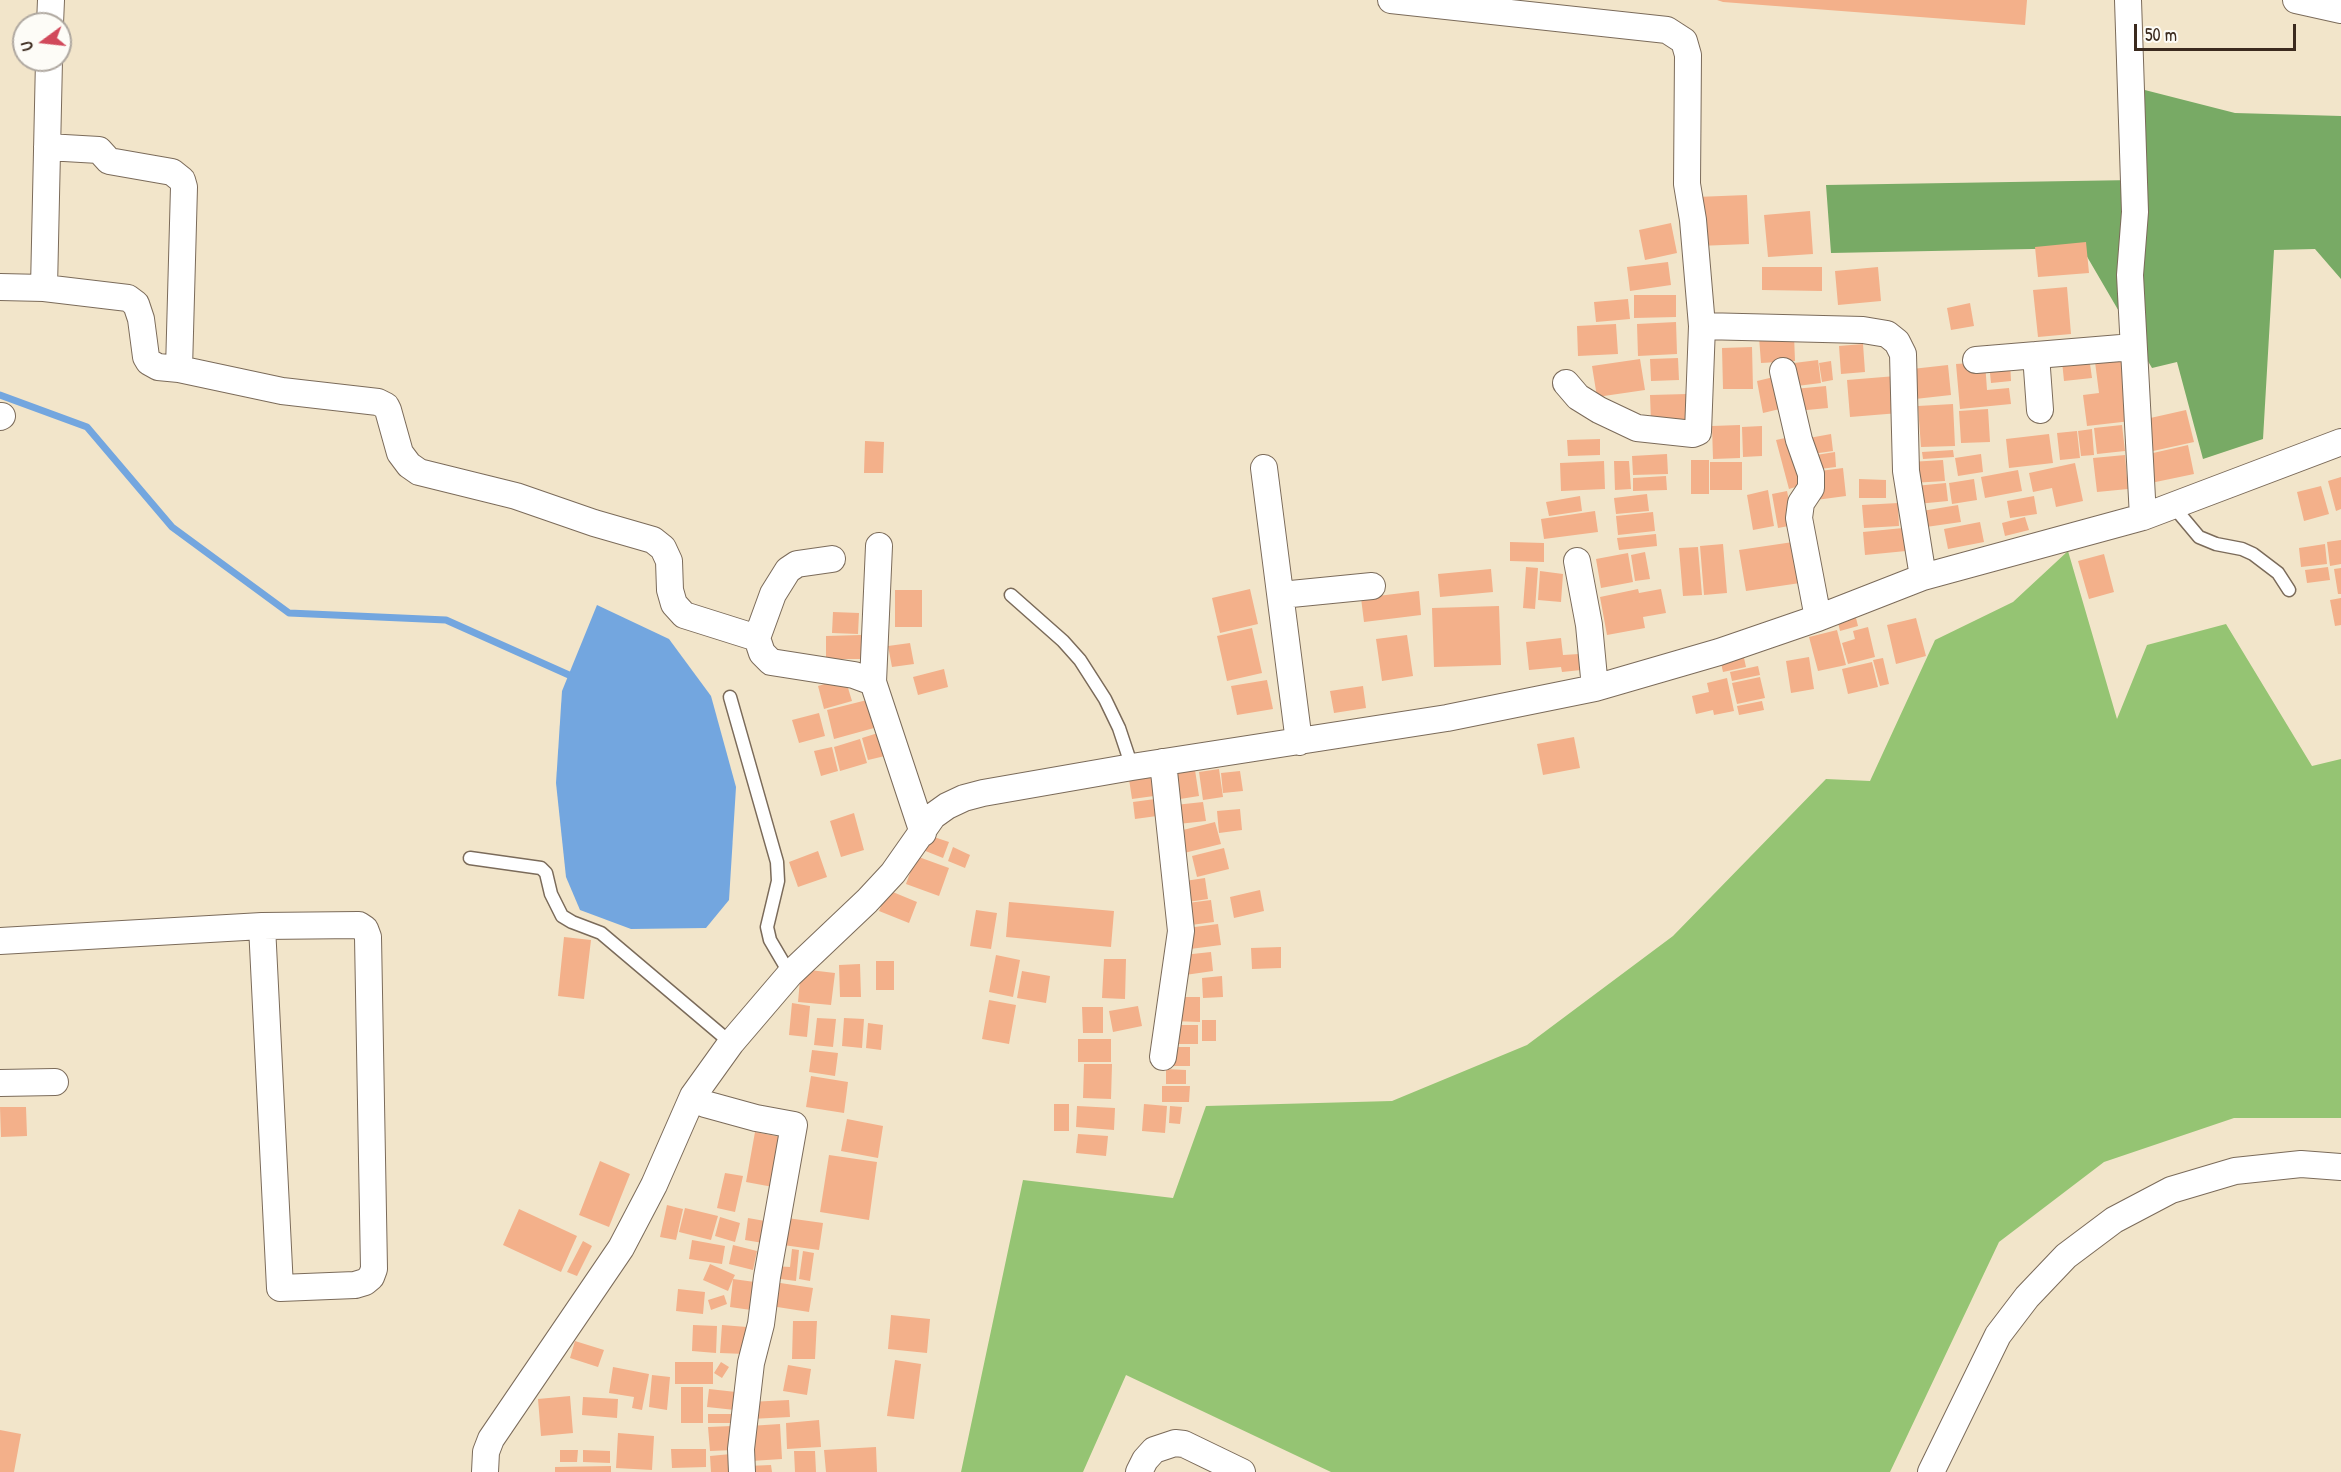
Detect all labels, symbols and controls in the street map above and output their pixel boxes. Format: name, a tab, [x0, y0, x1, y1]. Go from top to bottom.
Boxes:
north arrow	[12, 12, 72, 72]
scale bar	[2137, 12, 2299, 50]
text: 50 m	[2145, 22, 2177, 47]
text: U	[15, 39, 38, 53]

